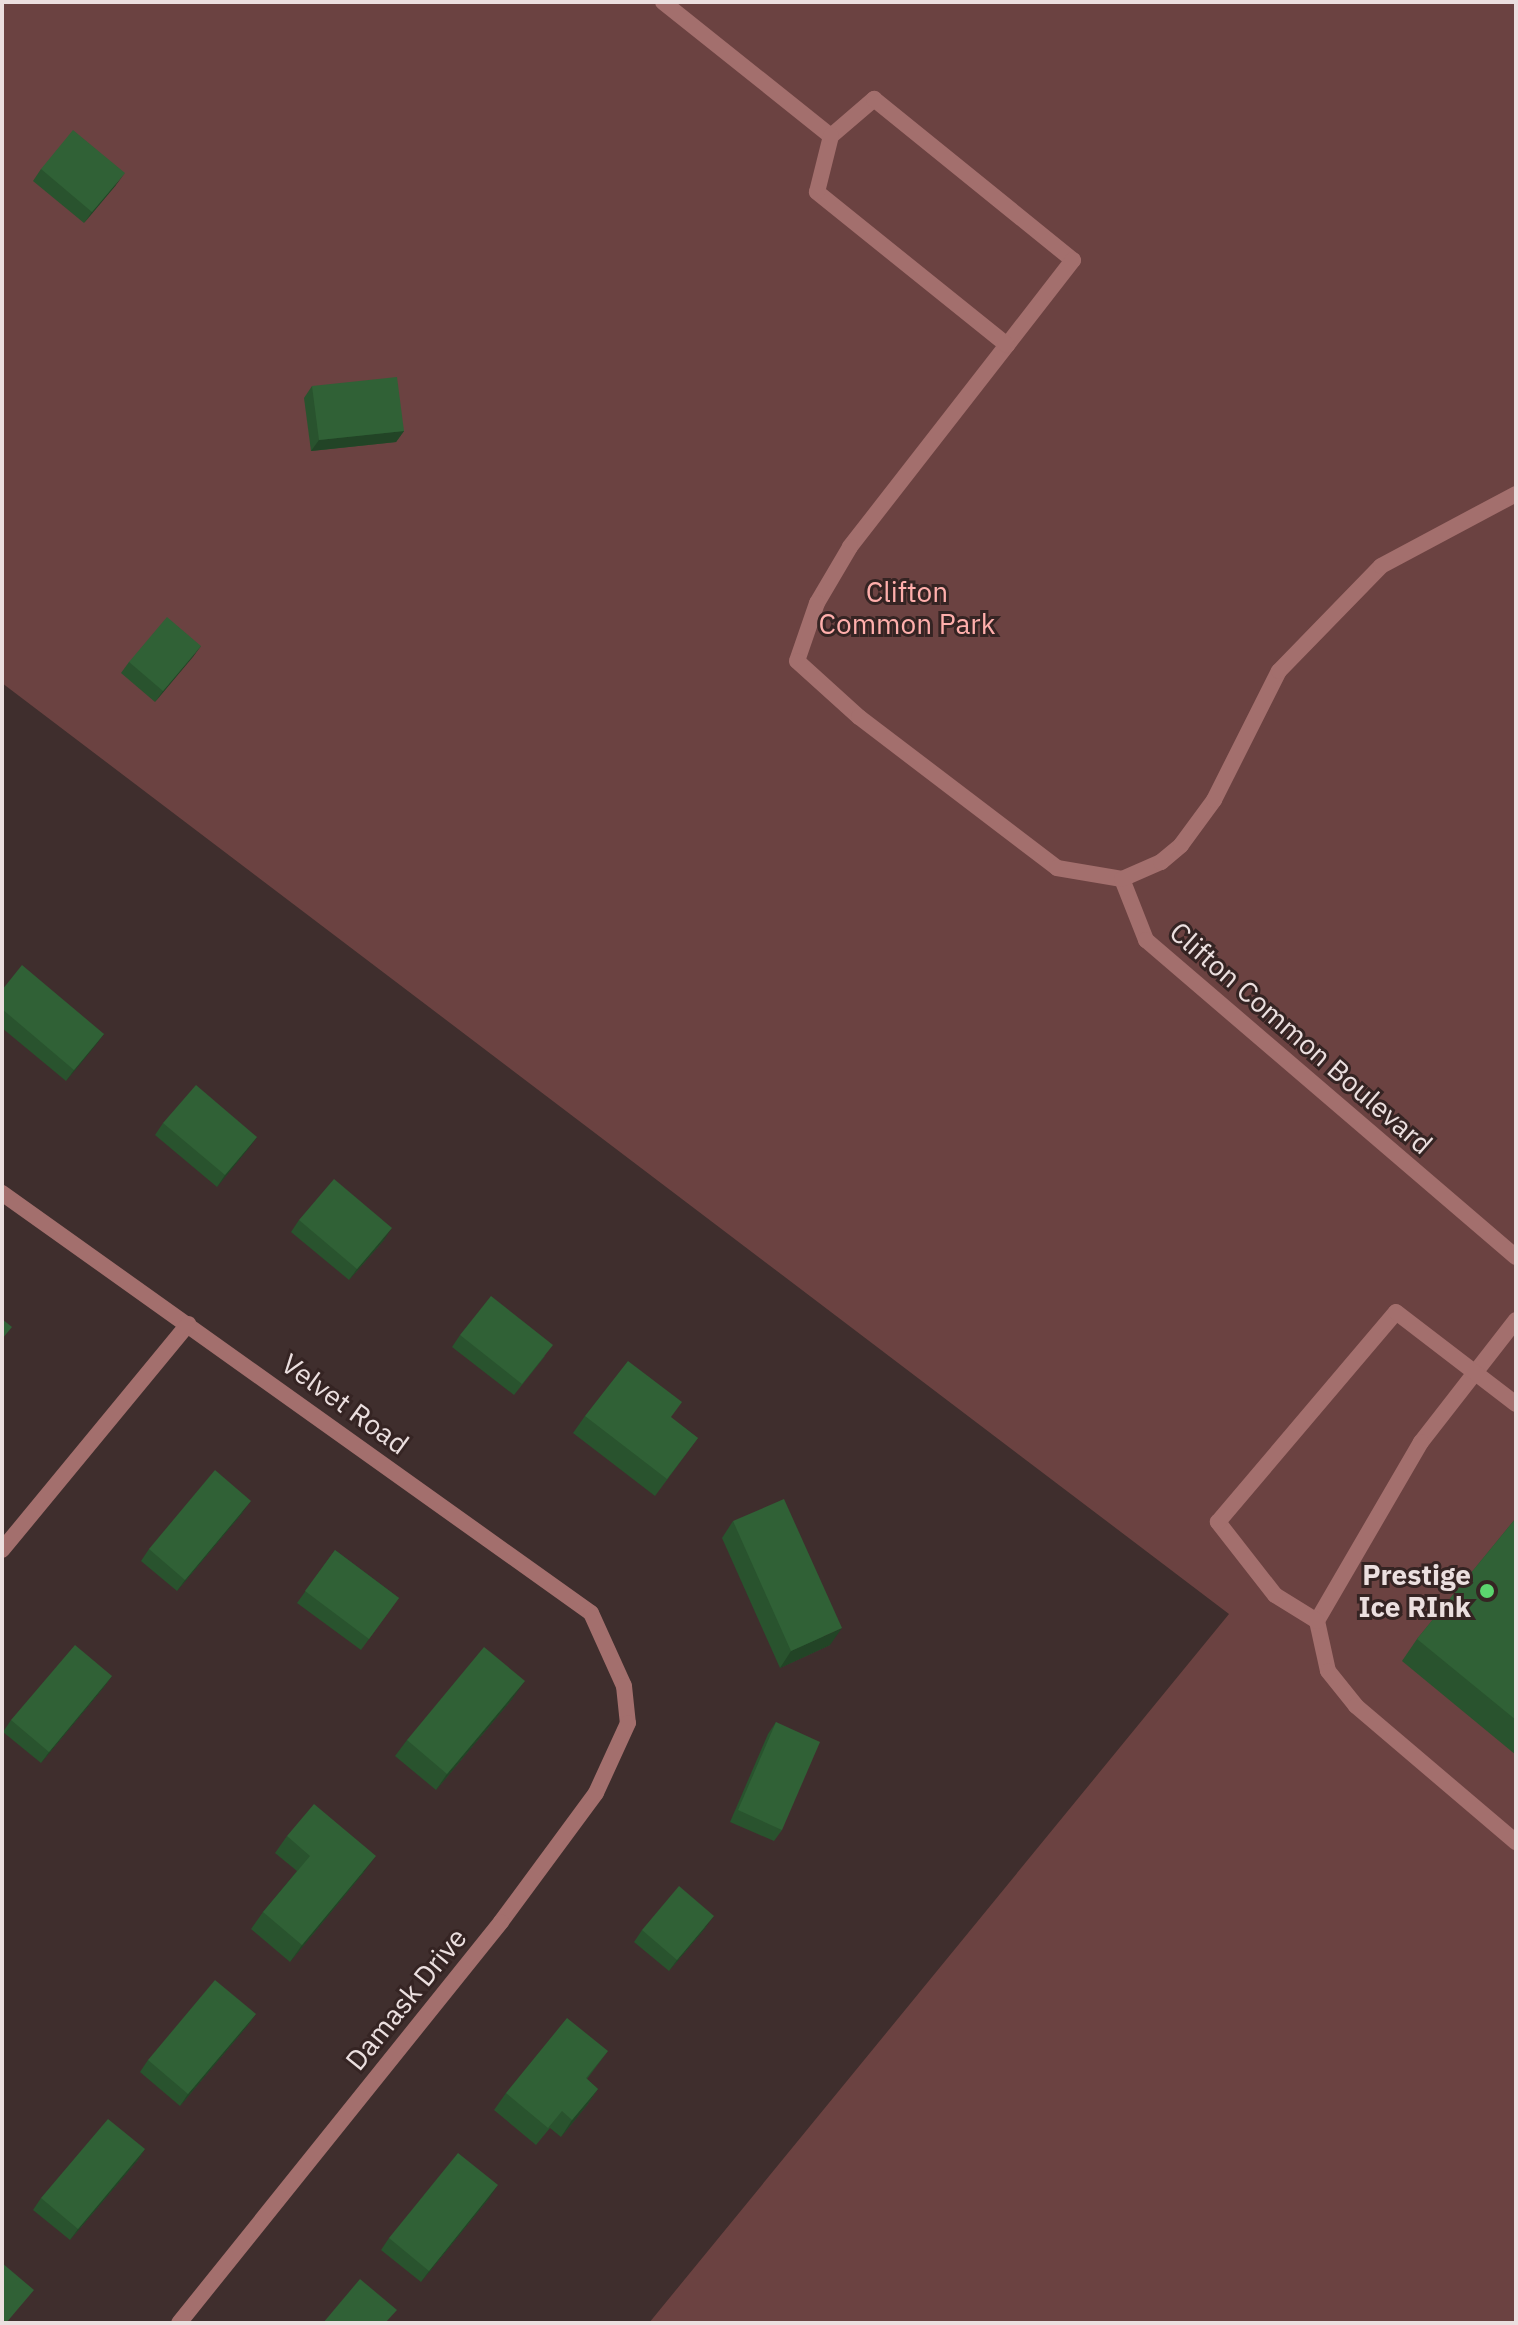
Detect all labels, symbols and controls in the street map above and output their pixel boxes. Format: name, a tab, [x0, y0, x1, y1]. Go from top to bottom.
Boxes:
park label: Clifton Common Park	[819, 575, 995, 641]
street label: Clifton Common Boulevard	[1163, 915, 1439, 1161]
street label: Velvet Road	[275, 1347, 415, 1461]
place label: Prestige Ice RInk	[1359, 1558, 1471, 1624]
marker: Prestige Ice RInk	[1478, 1582, 1496, 1600]
street label: Damask Drive	[338, 1921, 474, 2077]

